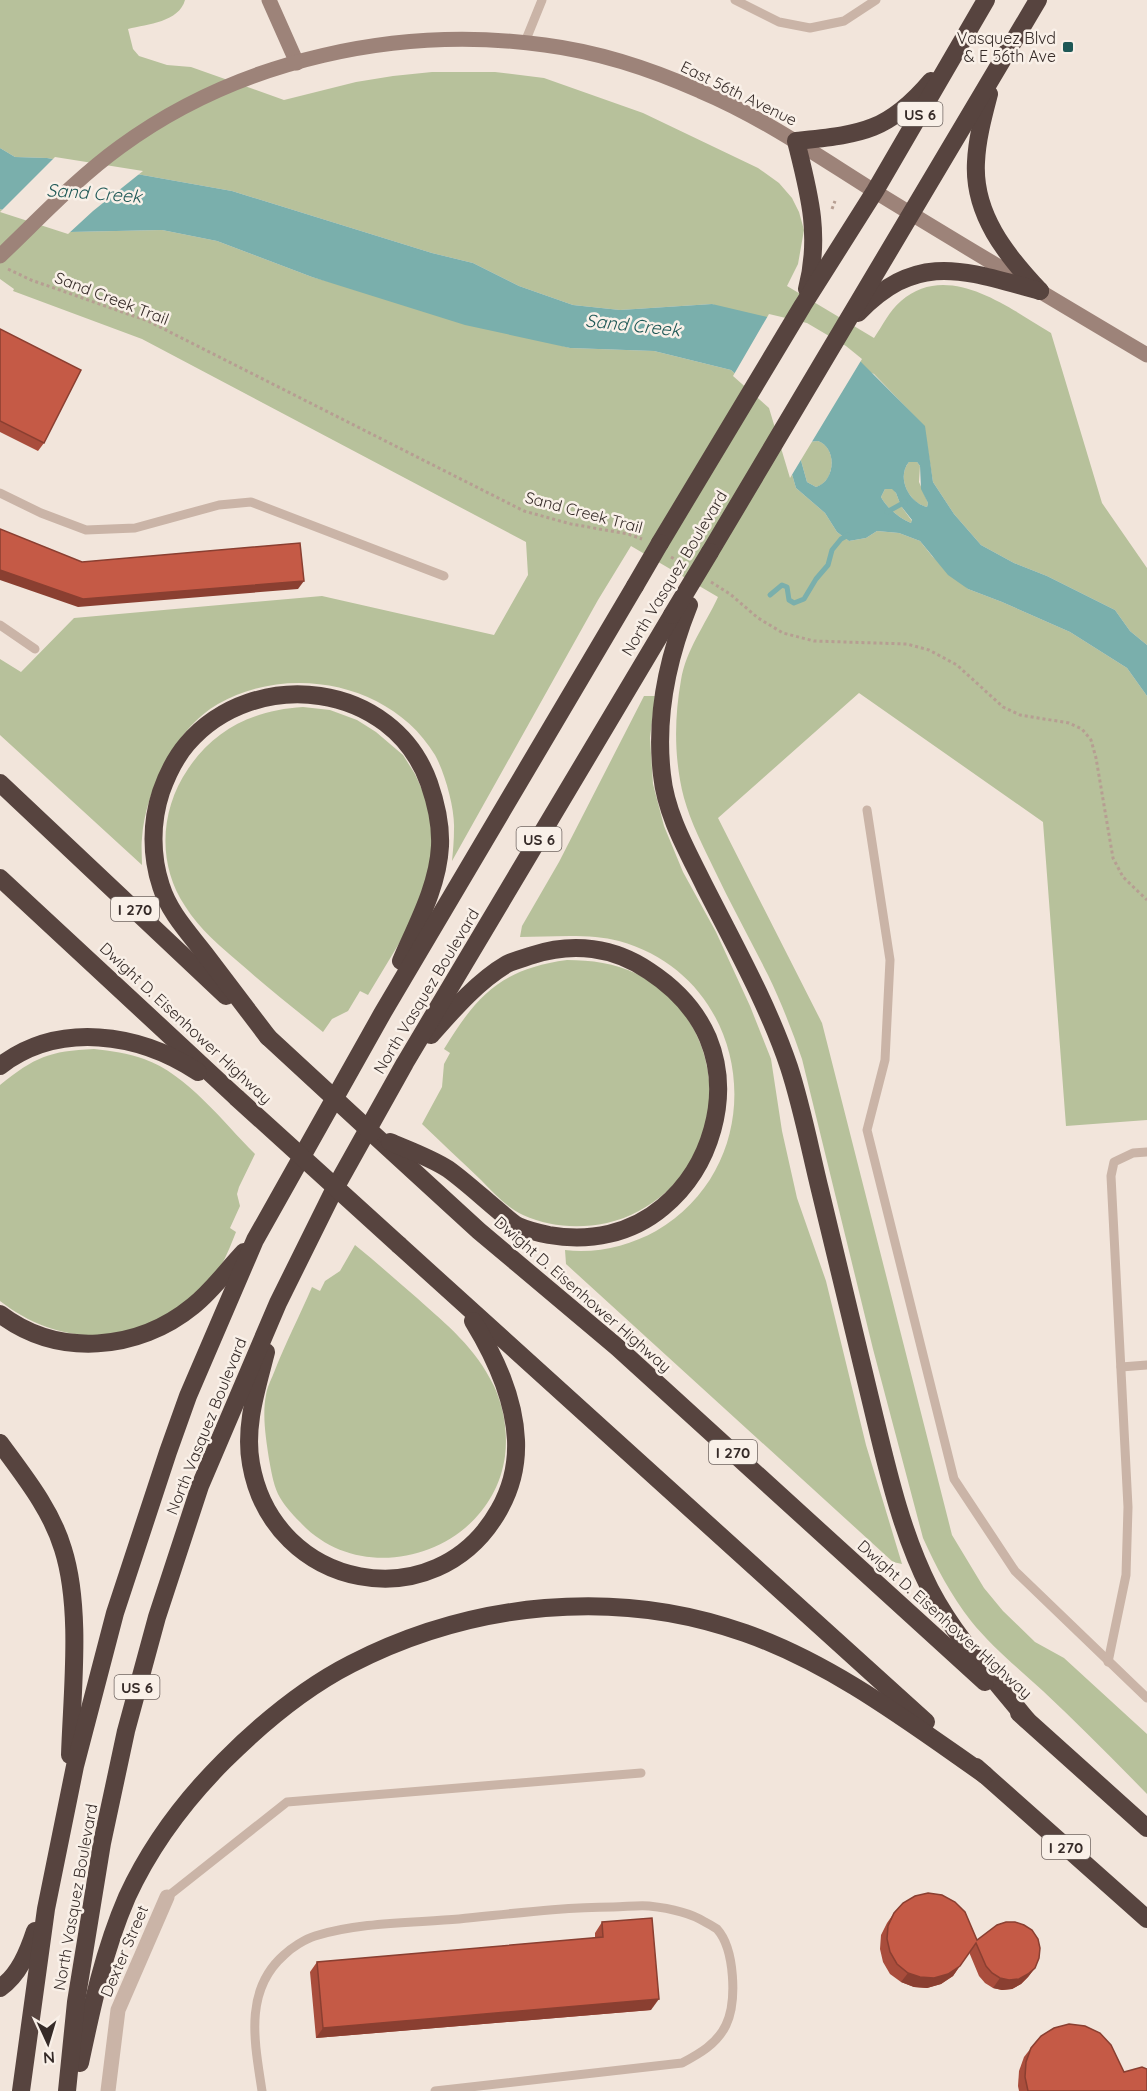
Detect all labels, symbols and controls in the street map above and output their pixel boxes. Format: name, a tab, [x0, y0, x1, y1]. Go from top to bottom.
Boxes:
place label: Vasquez Blvd & E 56th Ave	[957, 28, 1056, 66]
marker: Vasquez Blvd & E 56th Ave	[1061, 40, 1075, 54]
street label: East 56th Avenue	[678, 56, 800, 130]
road number: US 6	[898, 102, 942, 126]
water label: Sand Creek	[46, 178, 144, 208]
street label: Sand Creek Trail	[52, 267, 172, 329]
water label: Sand Creek	[584, 309, 683, 342]
street label: Sand Creek Trail	[523, 487, 645, 537]
street label: North Vasquez Boulevard	[617, 487, 731, 659]
road number: US 6	[516, 827, 562, 851]
road number: I 270	[111, 897, 159, 921]
street label: North Vasquez Boulevard	[369, 905, 483, 1077]
street label: Dwight D. Eisenhower Highway	[96, 938, 276, 1108]
street label: Dwight D. Eisenhower Highway	[490, 1212, 676, 1376]
street label: North Vasquez Boulevard	[161, 1335, 251, 1517]
road number: I 270	[709, 1440, 757, 1464]
street label: Dwight D. Eisenhower Highway	[854, 1535, 1036, 1703]
road number: US 6	[114, 1675, 160, 1699]
street label: North Vasquez Boulevard	[49, 1802, 101, 1992]
road number: I 270	[1042, 1835, 1090, 1859]
street label: Dexter Street	[96, 1902, 152, 2000]
north arrow	[18, 2013, 78, 2073]
text: N	[42, 2048, 56, 2068]

